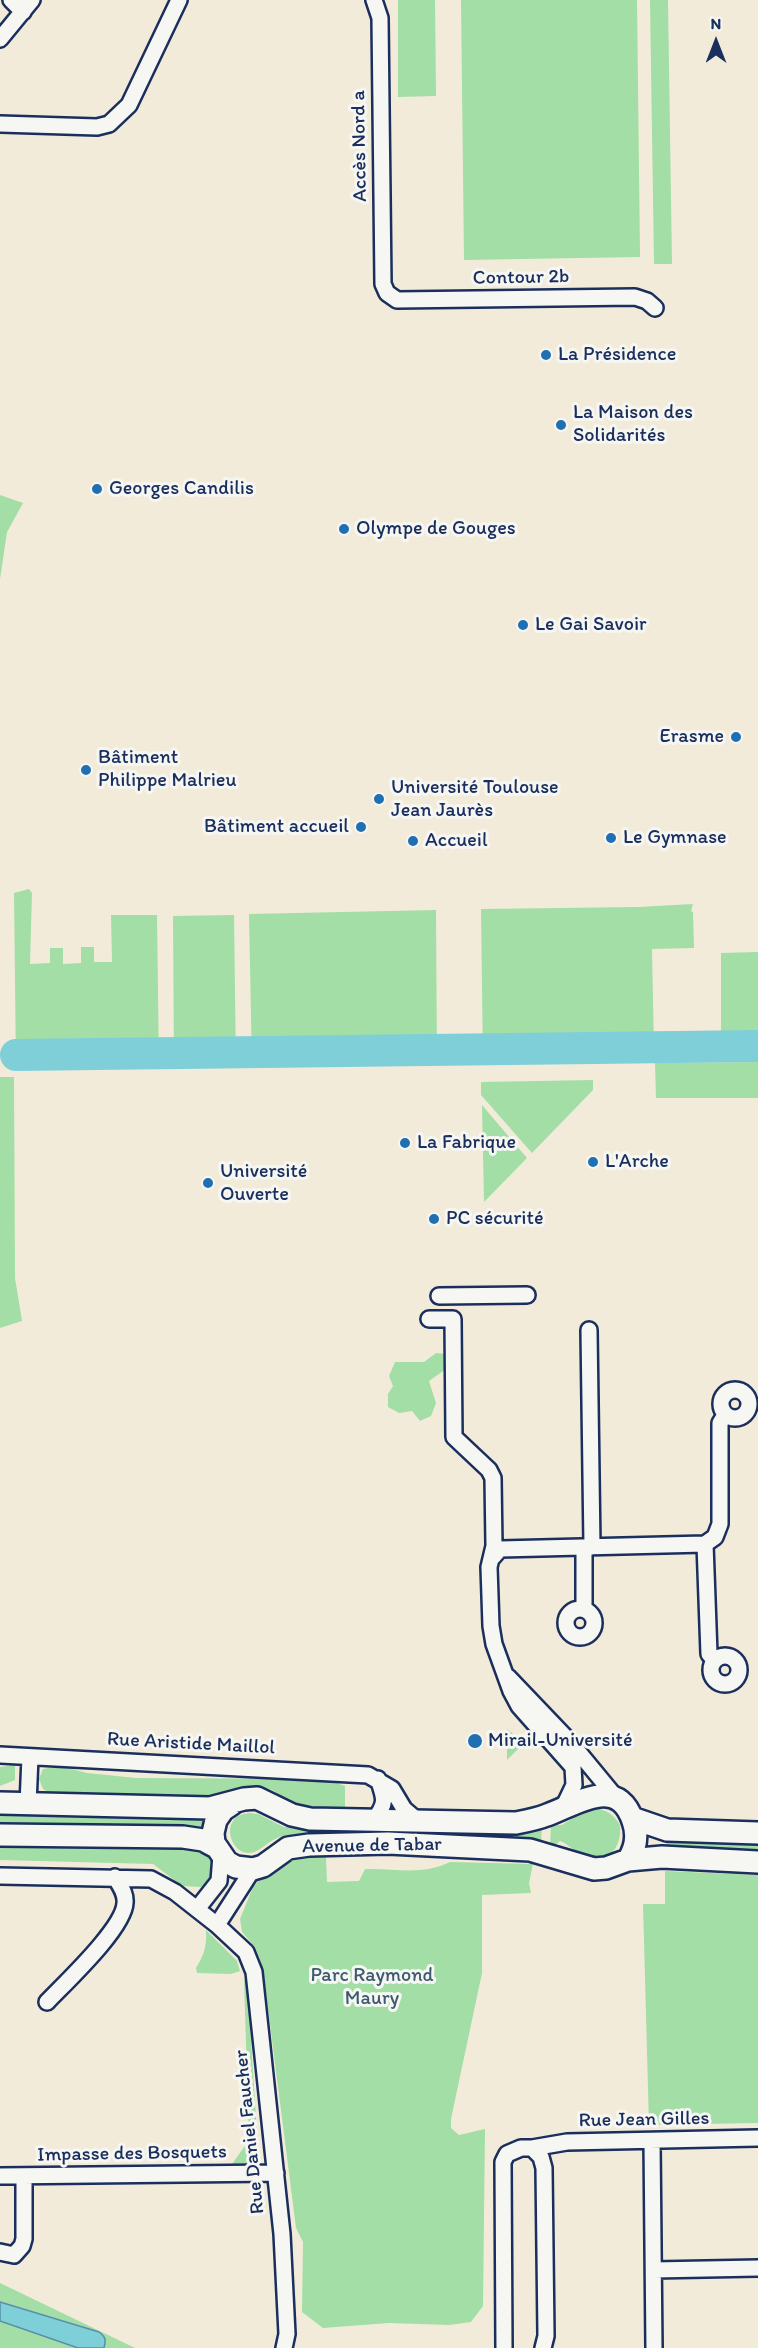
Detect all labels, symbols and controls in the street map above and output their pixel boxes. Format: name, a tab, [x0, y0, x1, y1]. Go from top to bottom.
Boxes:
north arrow	[686, 12, 746, 72]
text: N	[711, 14, 721, 33]
street label: Accès Nord a	[347, 90, 373, 202]
street label: Contour 2b	[473, 265, 569, 291]
place label: La Présidence	[558, 343, 676, 367]
marker: La Présidence	[539, 348, 553, 362]
place label: La Maison des Solidarités	[573, 401, 693, 448]
marker: La Maison des Solidarités	[554, 418, 568, 432]
place label: Georges Candilis	[109, 477, 254, 501]
marker: Georges Candilis	[90, 482, 104, 496]
place label: Olympe de Gouges	[356, 517, 516, 541]
marker: Olympe de Gouges	[337, 522, 351, 536]
place label: Le Gai Savoir	[535, 613, 647, 637]
marker: Le Gai Savoir	[516, 618, 530, 632]
place label: Erasme	[659, 725, 724, 749]
marker: Erasme	[729, 730, 743, 744]
place label: Bâtiment Philippe Malrieu	[98, 746, 237, 793]
marker: Bâtiment Philippe Malrieu	[79, 763, 93, 777]
place label: Université Toulouse Jean Jaurès	[391, 776, 559, 823]
marker: Université Toulouse Jean Jaurès	[372, 792, 386, 806]
place label: Bâtiment accueil	[204, 815, 349, 839]
marker: Bâtiment accueil	[354, 820, 368, 834]
place label: Le Gymnase	[623, 826, 727, 850]
place label: Accueil	[425, 829, 488, 853]
marker: Le Gymnase	[604, 831, 618, 845]
marker: Accueil	[406, 834, 420, 848]
place label: La Fabrique	[417, 1131, 516, 1155]
marker: La Fabrique	[398, 1136, 412, 1150]
place label: L'Arche	[605, 1150, 669, 1174]
marker: L'Arche	[586, 1155, 600, 1169]
place label: Université Ouverte	[220, 1160, 307, 1207]
marker: Université Ouverte	[201, 1176, 215, 1190]
place label: PC sécurité	[446, 1207, 543, 1231]
marker: PC sécurité	[427, 1212, 441, 1226]
street label: Rue Aristide Maillol	[106, 1728, 276, 1760]
place label: Mirail-Université	[488, 1729, 633, 1753]
marker: Mirail-Université	[466, 1732, 484, 1750]
street label: Avenue de Tabar	[302, 1833, 442, 1859]
park label: Parc Raymond Maury	[310, 1964, 434, 2011]
street label: Rue Daniel Faucher	[229, 2049, 271, 2215]
street label: Rue Jean Gilles	[578, 2107, 710, 2133]
street label: Impasse des Bosquets	[37, 2140, 227, 2168]

